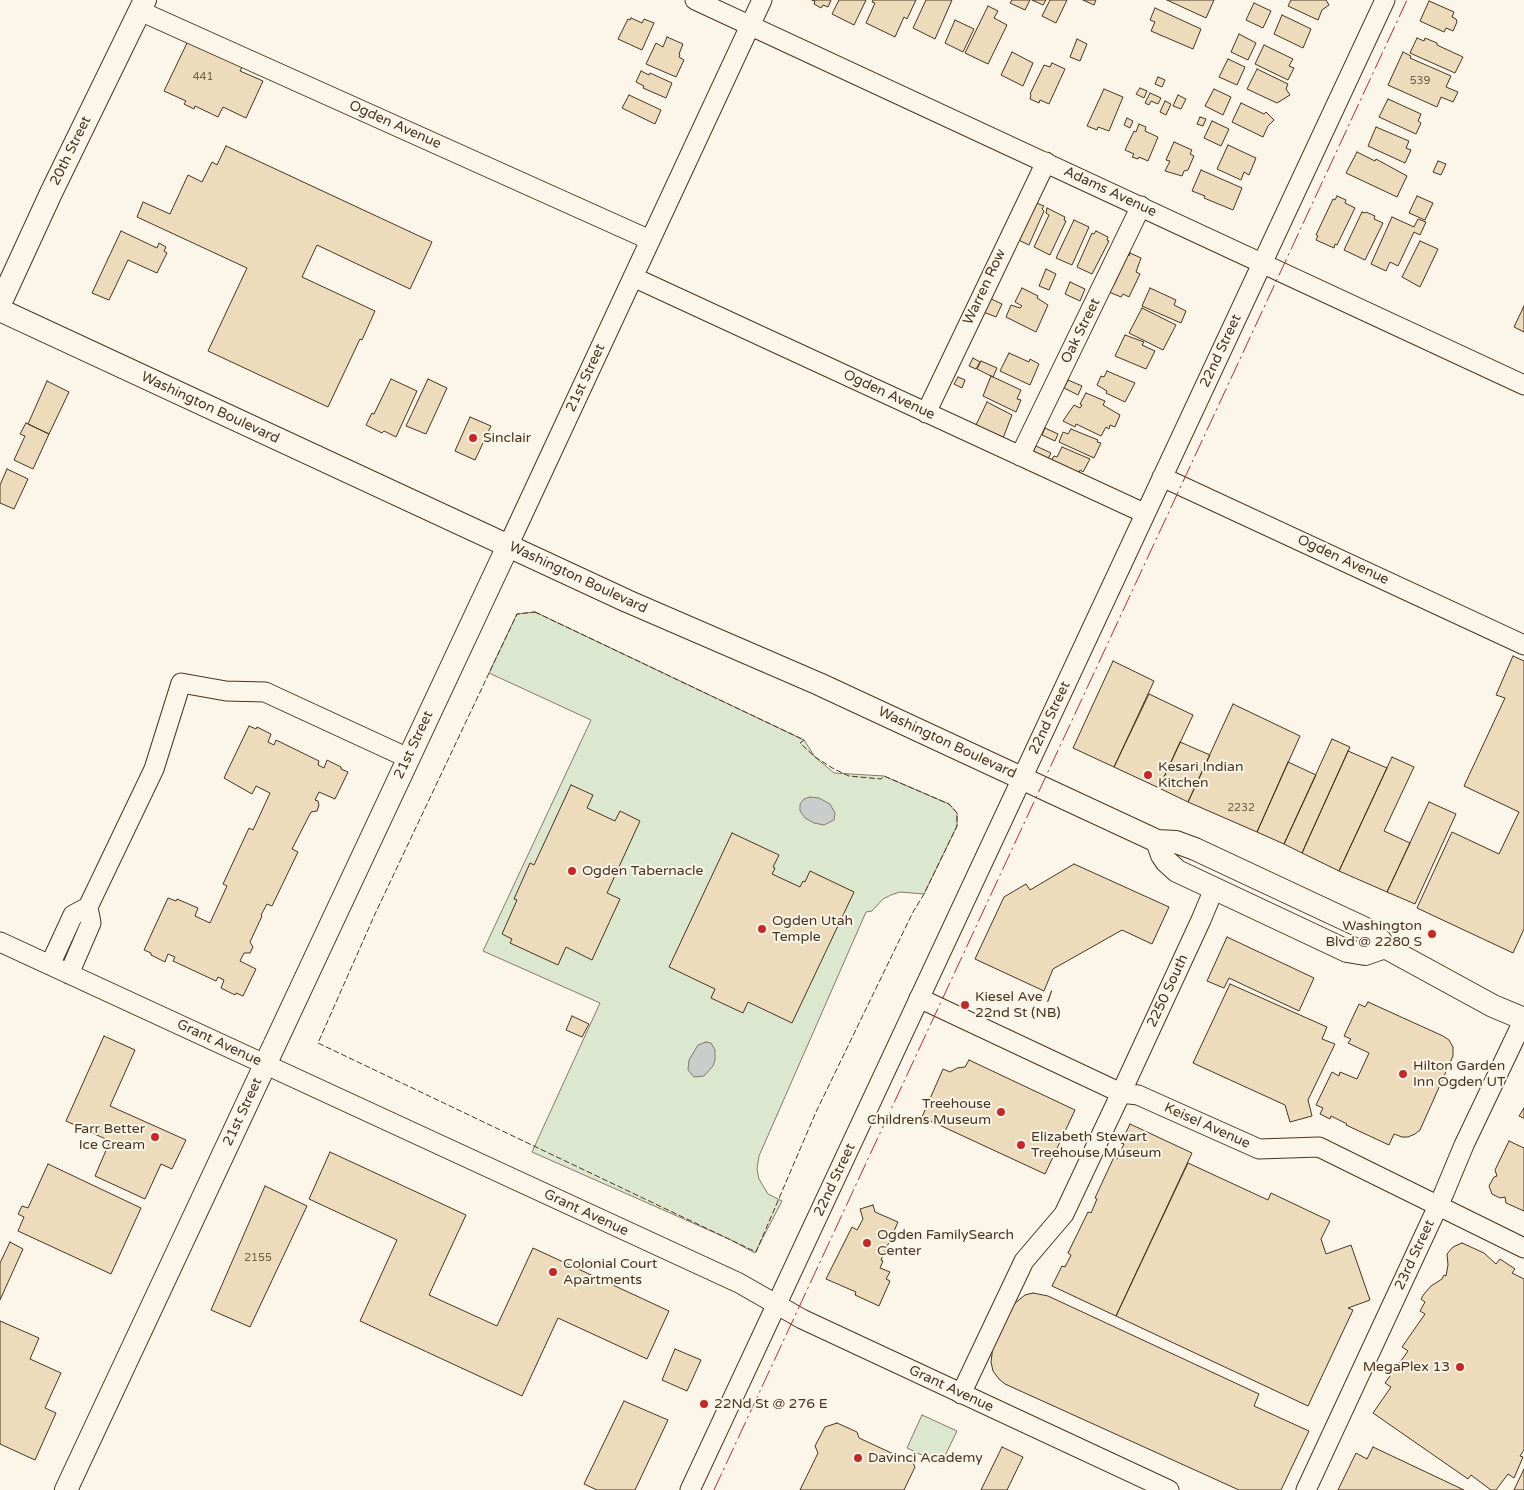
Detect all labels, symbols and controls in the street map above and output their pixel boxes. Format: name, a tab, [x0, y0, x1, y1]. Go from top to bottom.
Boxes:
house number: 441	[193, 70, 213, 84]
house number: 539	[1410, 74, 1430, 88]
street label: Ogden Avenue	[346, 97, 444, 153]
street label: 20th Street	[47, 114, 95, 188]
street label: Adams Avenue	[1061, 163, 1159, 221]
street label: Warren Row	[960, 247, 1010, 327]
street label: Oak Street	[1058, 296, 1104, 366]
street label: 22nd Street	[1197, 312, 1245, 390]
street label: 21st Street	[563, 341, 609, 415]
street label: Ogden Avenue	[841, 366, 937, 424]
street label: Washington Boulevard	[138, 369, 282, 447]
place label: Sinclair	[483, 430, 531, 446]
marker: Sinclair	[467, 432, 479, 444]
street label: Ogden Avenue	[1295, 531, 1391, 589]
street label: Washington Boulevard	[506, 539, 650, 617]
street label: 22nd Street	[1026, 679, 1074, 757]
street label: Washington Boulevard	[875, 704, 1019, 782]
street label: 21st Street	[391, 708, 437, 782]
place label: Kesari Indian Kitchen	[1158, 759, 1243, 792]
marker: Kesari Indian Kitchen	[1142, 769, 1154, 781]
house number: 2232	[1227, 801, 1255, 815]
place label: Ogden Tabernacle	[582, 863, 704, 879]
marker: Ogden Tabernacle	[566, 865, 578, 877]
place label: Ogden Utah Temple	[772, 913, 853, 946]
place label: Washington Blvd @ 2280 S	[1325, 918, 1422, 950]
marker: Ogden Utah Temple	[756, 923, 768, 935]
marker: Washington Blvd @ 2280 S	[1426, 928, 1438, 940]
street label: 2250 South	[1144, 952, 1192, 1030]
place label: Kiesel Ave / 22nd St (NB)	[975, 989, 1061, 1022]
marker: Kiesel Ave / 22nd St (NB)	[959, 999, 971, 1011]
street label: Grant Avenue	[174, 1016, 264, 1070]
place label: Hilton Garden Inn Ogden UT	[1413, 1058, 1506, 1090]
marker: Hilton Garden Inn Ogden UT	[1397, 1068, 1409, 1080]
street label: 21st Street	[220, 1075, 266, 1149]
place label: Treehouse Childrens Museum	[867, 1096, 991, 1128]
street label: Keisel Avenue	[1161, 1099, 1253, 1153]
marker: Treehouse Childrens Museum	[995, 1106, 1007, 1118]
place label: Farr Better Ice Cream	[74, 1121, 145, 1154]
place label: Elizabeth Stewart Treehouse Museum	[1031, 1129, 1161, 1162]
marker: Farr Better Ice Cream	[149, 1131, 161, 1143]
marker: Elizabeth Stewart Treehouse Museum	[1015, 1139, 1027, 1151]
street label: 22nd Street	[811, 1141, 859, 1219]
street label: Grant Avenue	[541, 1186, 631, 1240]
street label: 23rd Street	[1391, 1217, 1439, 1293]
place label: Ogden FamilySearch Center	[877, 1227, 1014, 1260]
marker: Ogden FamilySearch Center	[861, 1237, 873, 1249]
house number: 2155	[244, 1251, 272, 1265]
place label: Colonial Court Apartments	[563, 1256, 657, 1288]
marker: Colonial Court Apartments	[547, 1266, 559, 1278]
place label: MegaPlex 13	[1363, 1359, 1450, 1375]
marker: MegaPlex 13	[1454, 1361, 1466, 1373]
street label: Grant Avenue	[906, 1362, 996, 1416]
place label: 22Nd St @ 276 E	[714, 1396, 828, 1412]
marker: 22Nd St @ 276 E	[698, 1398, 710, 1410]
place label: Davinci Academy	[868, 1450, 983, 1466]
marker: Davinci Academy	[852, 1452, 864, 1464]

